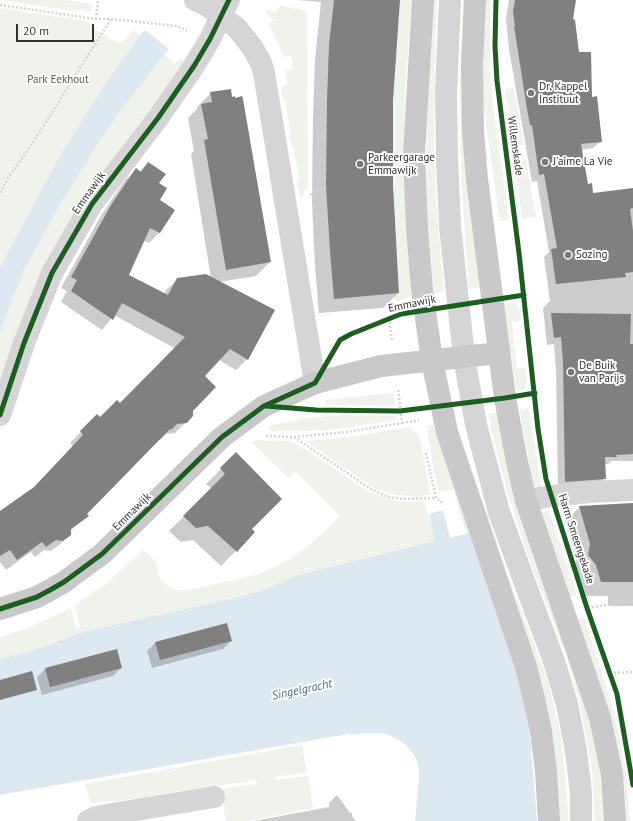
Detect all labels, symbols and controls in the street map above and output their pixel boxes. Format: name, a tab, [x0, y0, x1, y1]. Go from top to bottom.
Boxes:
scale bar	[18, 16, 96, 42]
text: 20 m	[23, 23, 49, 38]
park label: Park Eekhout	[27, 73, 89, 87]
place label: Dr. Kappel Instituut	[539, 80, 587, 106]
marker: Dr. Kappel Instituut	[526, 88, 536, 98]
street label: Willemskade	[504, 115, 526, 177]
place label: Parkeergarage Emmawijk	[368, 151, 435, 177]
place label: J'aime La Vie	[553, 155, 612, 169]
marker: J'aime La Vie	[540, 157, 550, 167]
marker: Parkeergarage Emmawijk	[355, 159, 365, 169]
street label: Emmawijk	[70, 169, 108, 217]
place label: Sozing	[576, 248, 607, 262]
marker: Sozing	[563, 250, 573, 260]
street label: Emmawijk	[387, 293, 437, 315]
place label: De Buik van Parijs	[579, 359, 624, 385]
marker: De Buik van Parijs	[566, 367, 576, 377]
street label: Emmawijk	[110, 490, 154, 534]
street label: Harm Smeengekade	[555, 492, 597, 586]
water label: Singelgracht	[271, 677, 333, 703]

